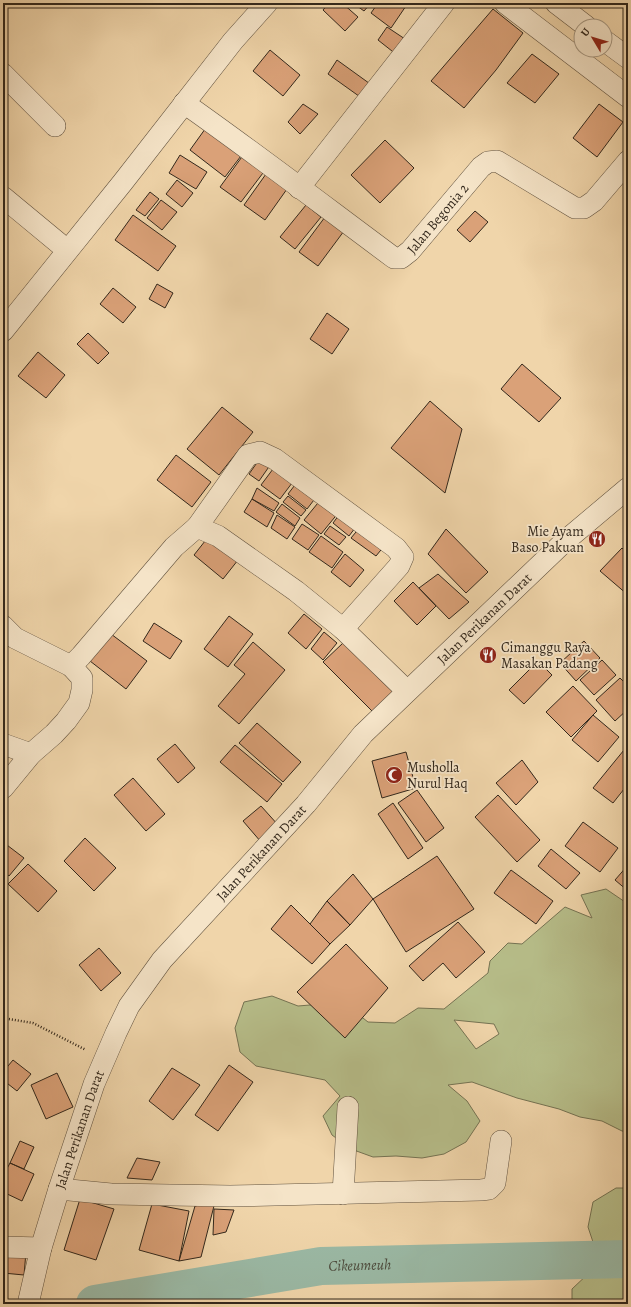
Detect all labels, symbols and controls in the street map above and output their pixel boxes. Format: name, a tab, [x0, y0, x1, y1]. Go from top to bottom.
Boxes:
north arrow	[573, 18, 613, 58]
text: U	[577, 24, 594, 40]
street label: Jalan Begonia 2	[403, 179, 473, 258]
place label: Mie Ayam Baso Pakuan	[511, 522, 584, 557]
restaurant icon: Mie Ayam Baso Pakuan	[587, 529, 607, 549]
street label: Jalan Perikanan Darat	[433, 569, 536, 669]
place label: Cimanggu Raya Masakan Padang	[501, 638, 598, 673]
restaurant icon: Cimanggu Raya Masakan Padang	[478, 645, 498, 665]
place label: Musholla Nurul Haq	[407, 758, 468, 793]
mosque icon: Musholla Nurul Haq	[384, 765, 404, 785]
street label: Jalan Perikanan Darat	[212, 801, 311, 905]
street label: Jalan Perikanan Darat	[51, 1067, 109, 1192]
water label: Cikeumeuh	[328, 1254, 391, 1276]

